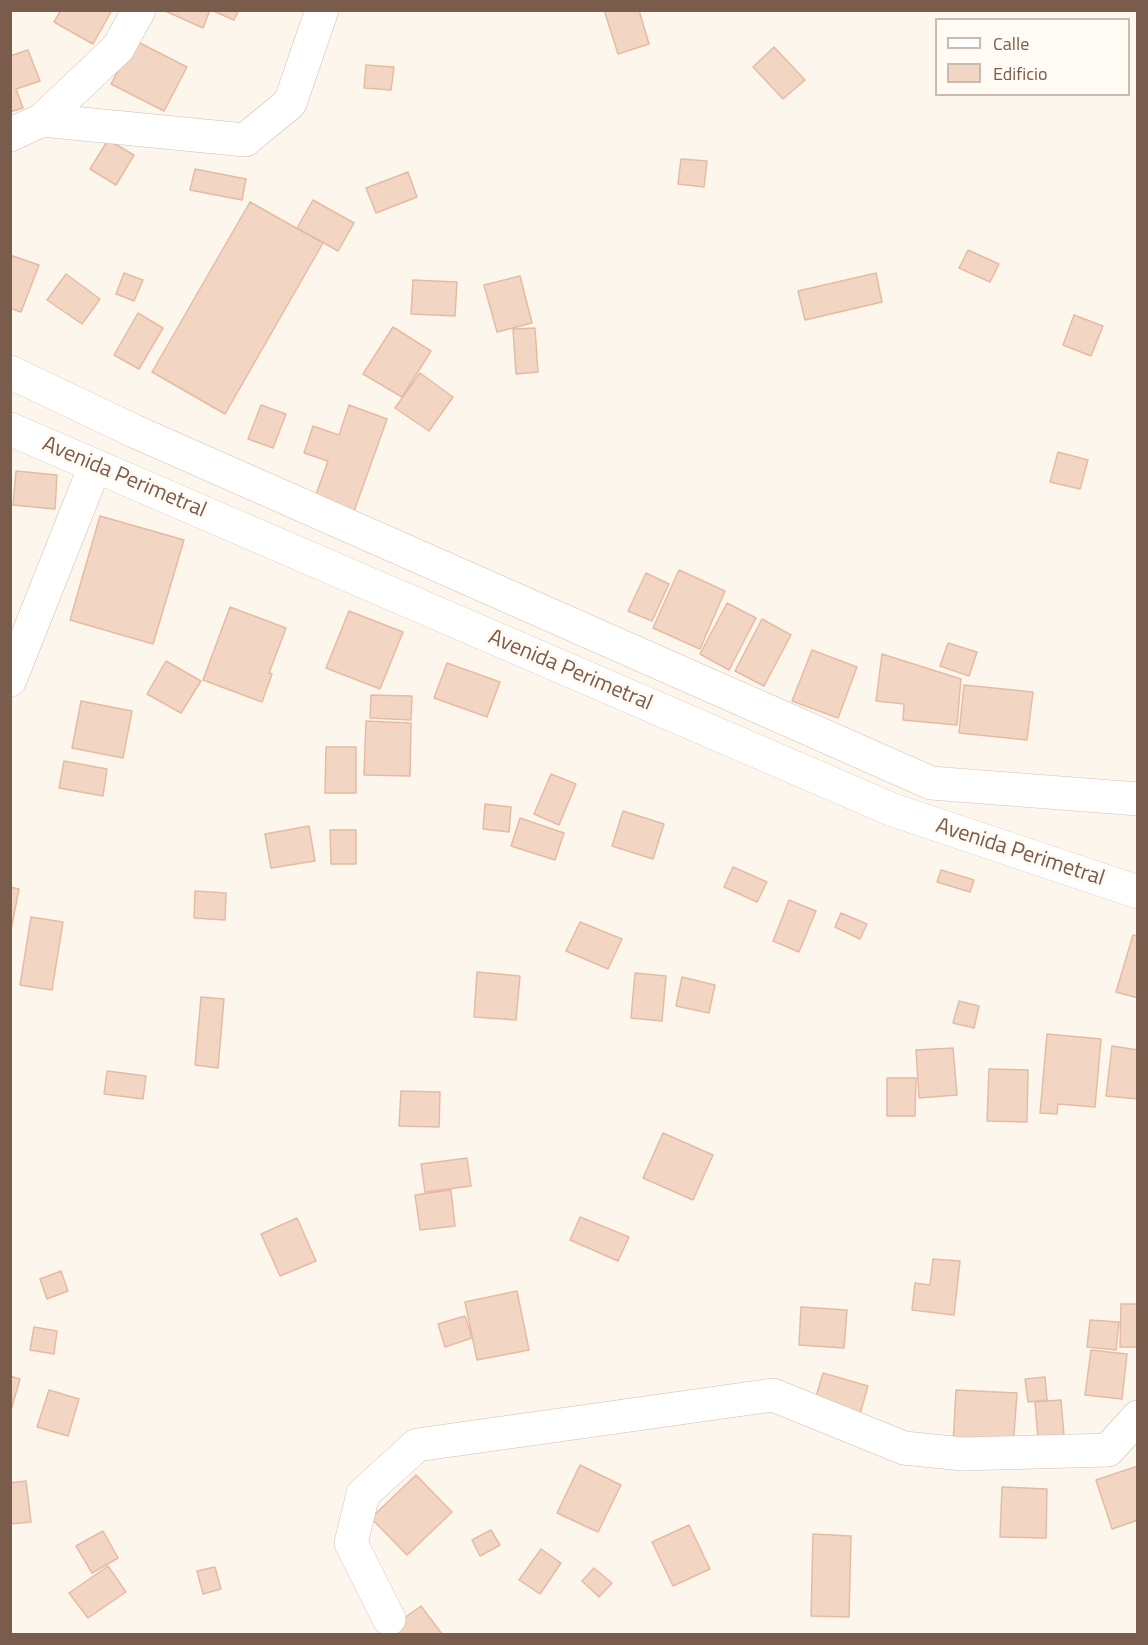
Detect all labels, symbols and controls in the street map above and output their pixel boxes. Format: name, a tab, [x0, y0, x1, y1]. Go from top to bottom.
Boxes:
legend	[935, 18, 1130, 96]
text: Calle	[993, 30, 1029, 57]
text: Edificio	[993, 60, 1047, 87]
street label: Avenida Perimetral	[38, 432, 210, 524]
street label: Avenida Perimetral	[484, 625, 656, 717]
street label: Avenida Perimetral	[932, 813, 1108, 893]

